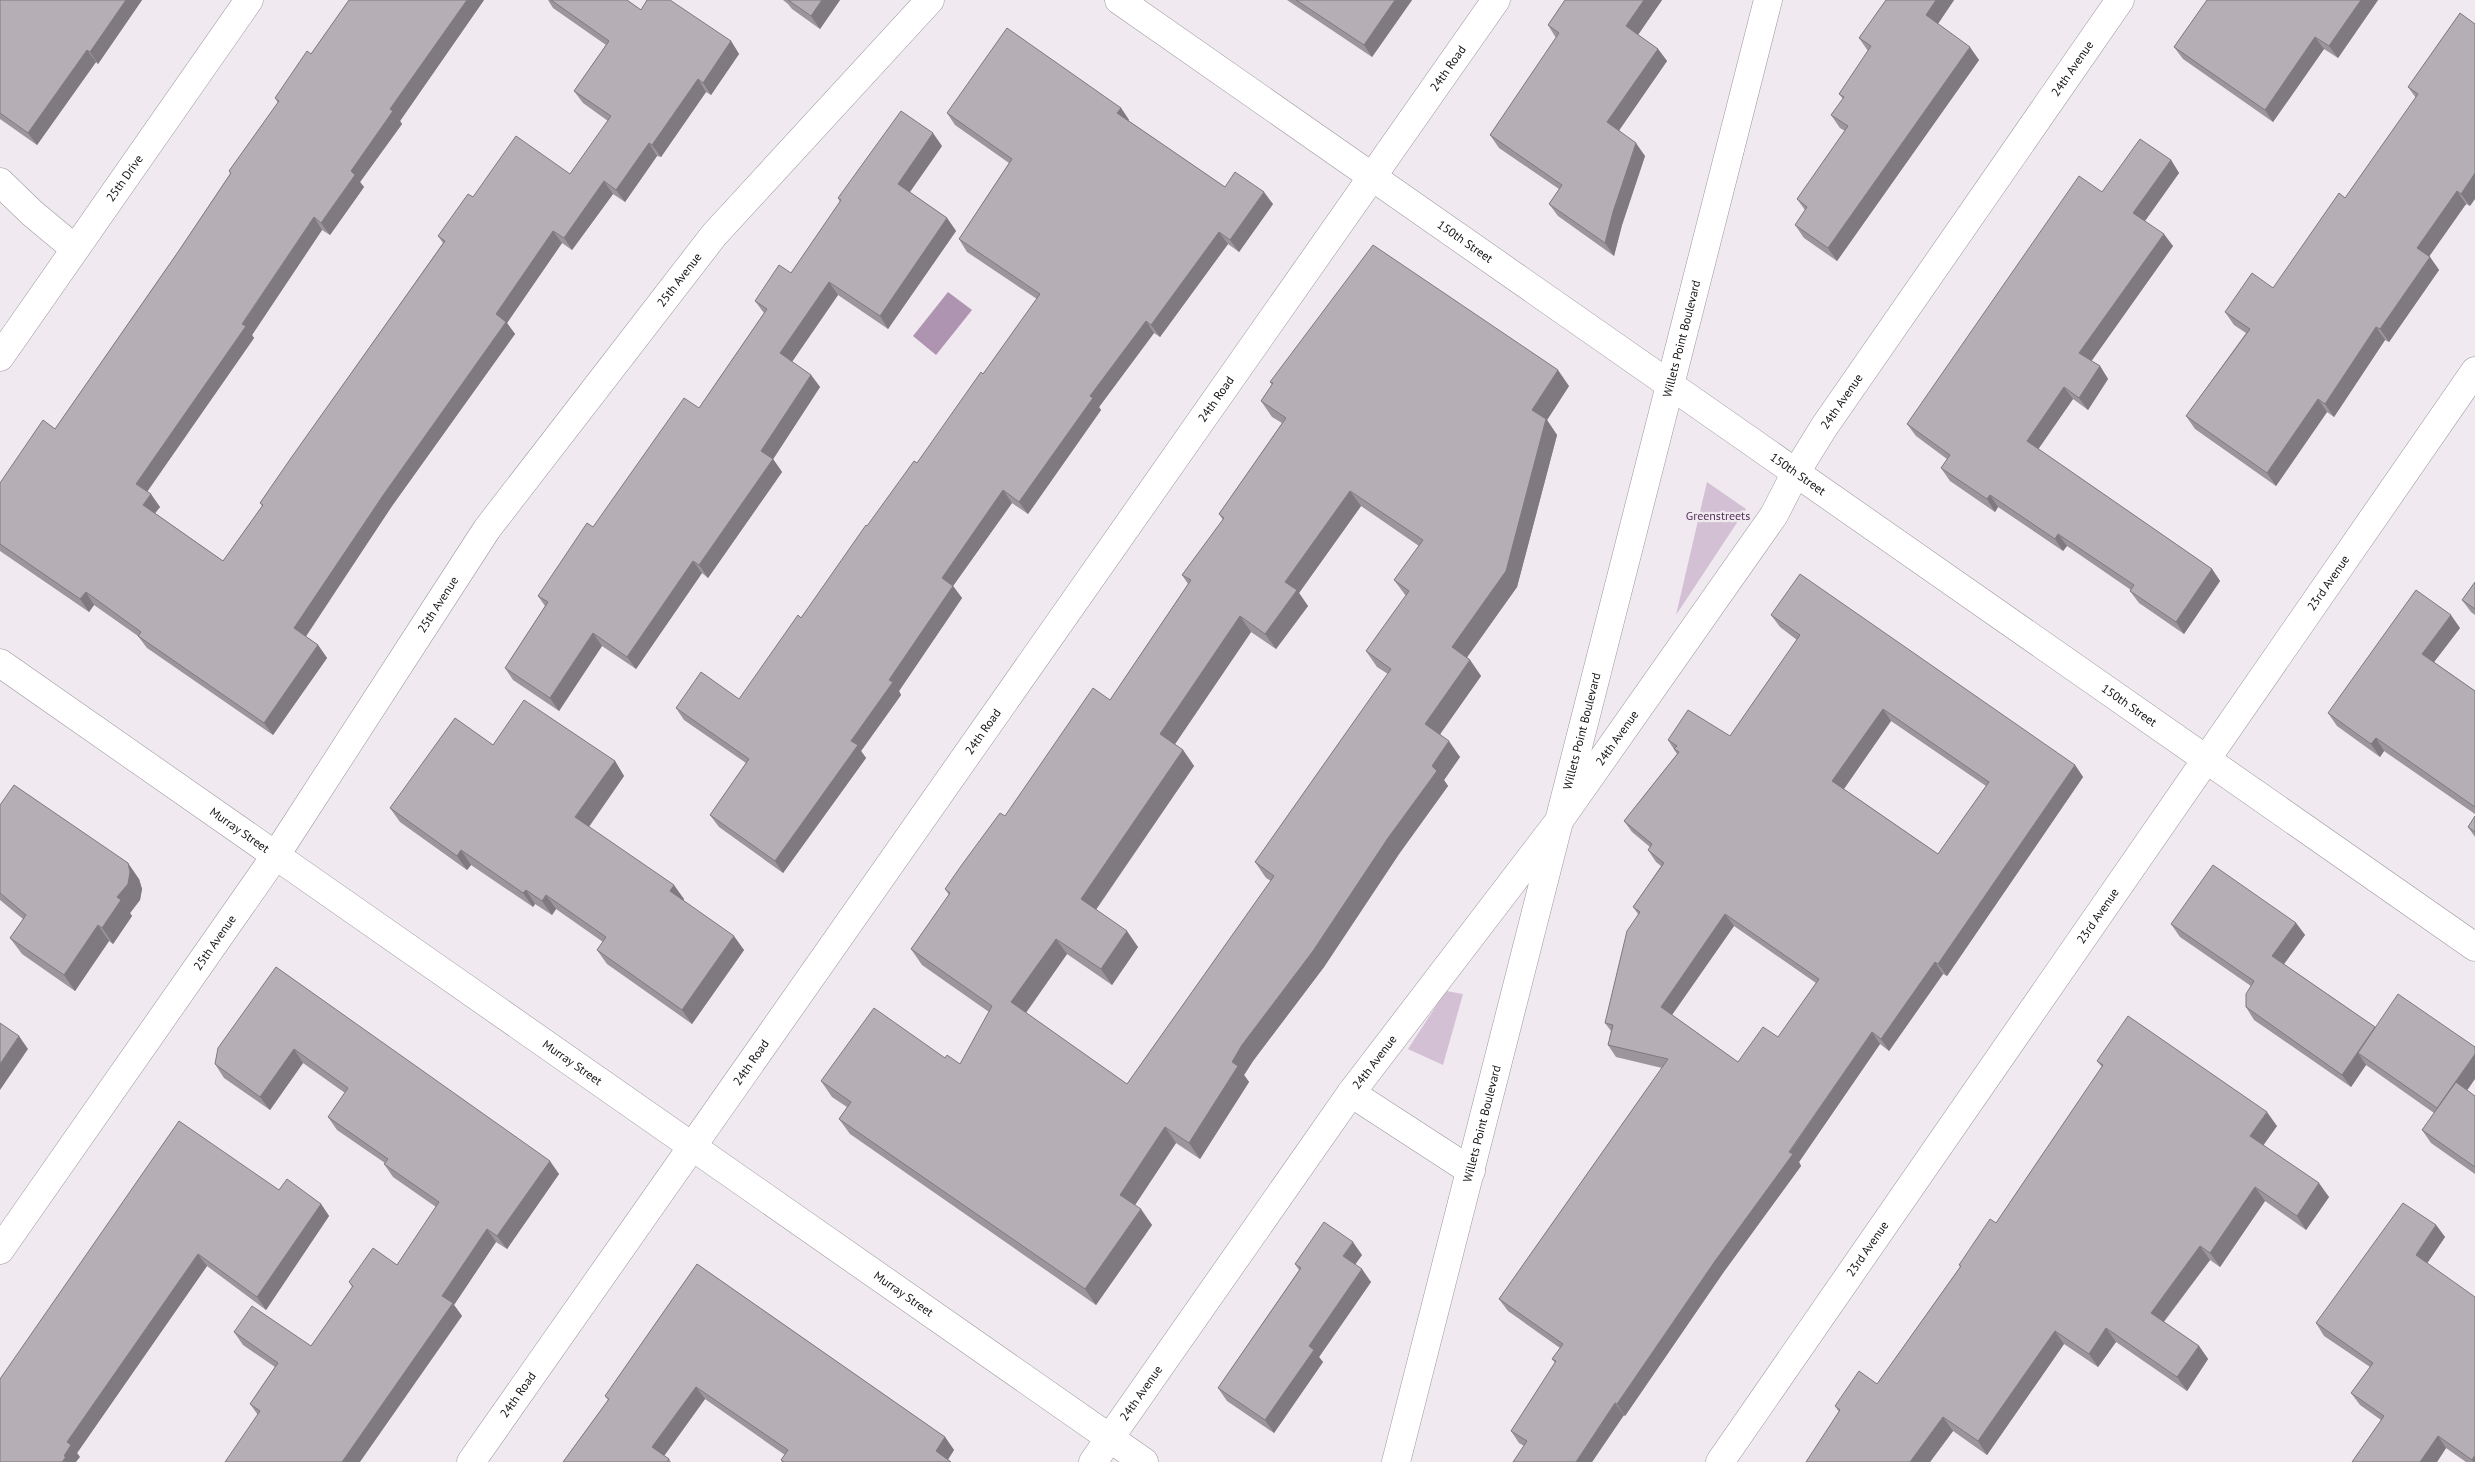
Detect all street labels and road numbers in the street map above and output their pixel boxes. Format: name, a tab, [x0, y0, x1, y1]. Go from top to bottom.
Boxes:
street label: 24th Avenue	[2048, 38, 2096, 99]
street label: 24th Road	[1426, 42, 1469, 94]
street label: 25th Drive	[103, 152, 146, 204]
street label: 150th Street	[1435, 217, 1496, 266]
street label: 25th Avenue	[653, 250, 705, 309]
street label: Willets Point Boulevard	[1659, 279, 1703, 399]
street label: 24th Avenue	[1817, 371, 1866, 432]
street label: 24th Road	[1195, 373, 1237, 425]
street label: 150th Street	[1768, 449, 1829, 498]
street label: 23rd Avenue	[2304, 552, 2352, 613]
street label: 25th Avenue	[414, 573, 461, 635]
street label: Willets Point Boulevard	[1559, 671, 1604, 791]
street label: 150th Street	[2099, 680, 2160, 730]
street label: 24th Road	[961, 706, 1004, 757]
street label: 24th Avenue	[1592, 707, 1641, 768]
street label: Murray Street	[207, 804, 272, 856]
street label: 23rd Avenue	[2073, 885, 2122, 946]
street label: 25th Avenue	[190, 912, 239, 973]
street label: 24th Avenue	[1349, 1032, 1400, 1092]
street label: Murray Street	[540, 1036, 605, 1088]
street label: 24th Road	[730, 1036, 772, 1088]
street label: Willets Point Boulevard	[1460, 1064, 1504, 1184]
street label: 23rd Avenue	[1843, 1218, 1891, 1279]
street label: Murray Street	[871, 1268, 936, 1320]
street label: 24th Avenue	[1116, 1362, 1165, 1423]
street label: 24th Road	[496, 1369, 539, 1420]

